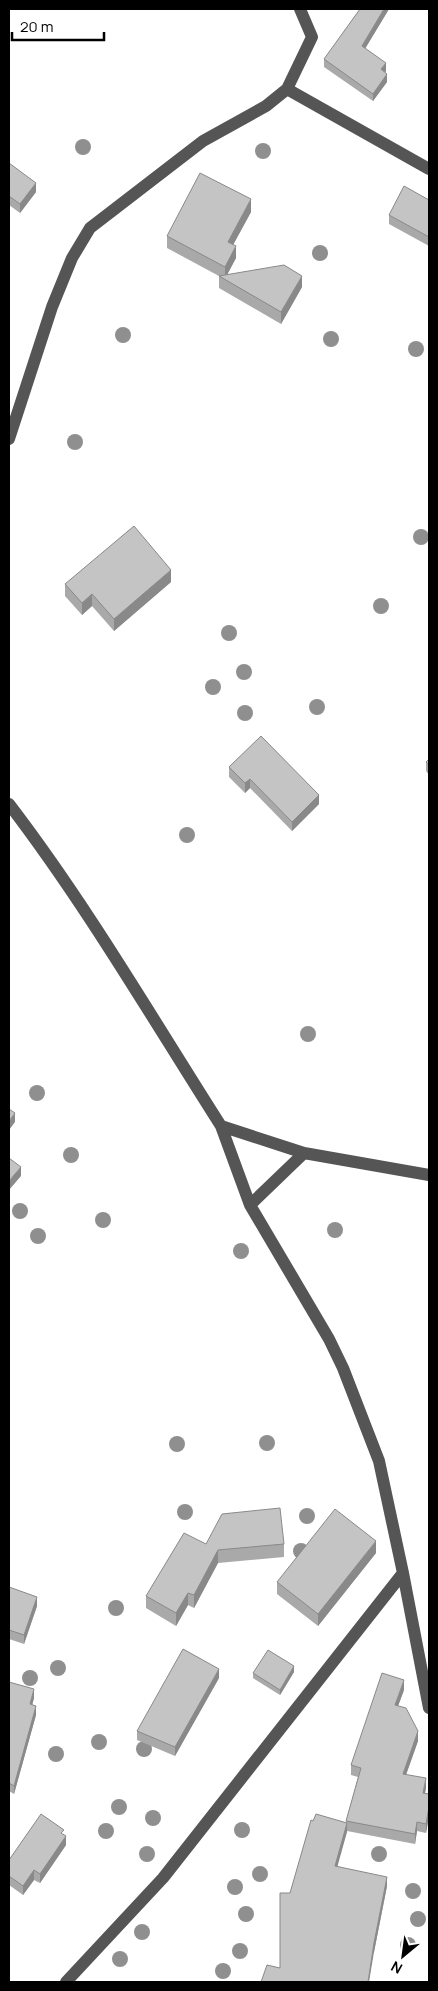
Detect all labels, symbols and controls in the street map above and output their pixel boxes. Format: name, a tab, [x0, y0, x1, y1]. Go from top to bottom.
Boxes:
scale bar	[12, 10, 105, 42]
text: 20 m	[20, 16, 53, 37]
north arrow	[378, 1931, 428, 1981]
text: N	[387, 1957, 405, 1979]

